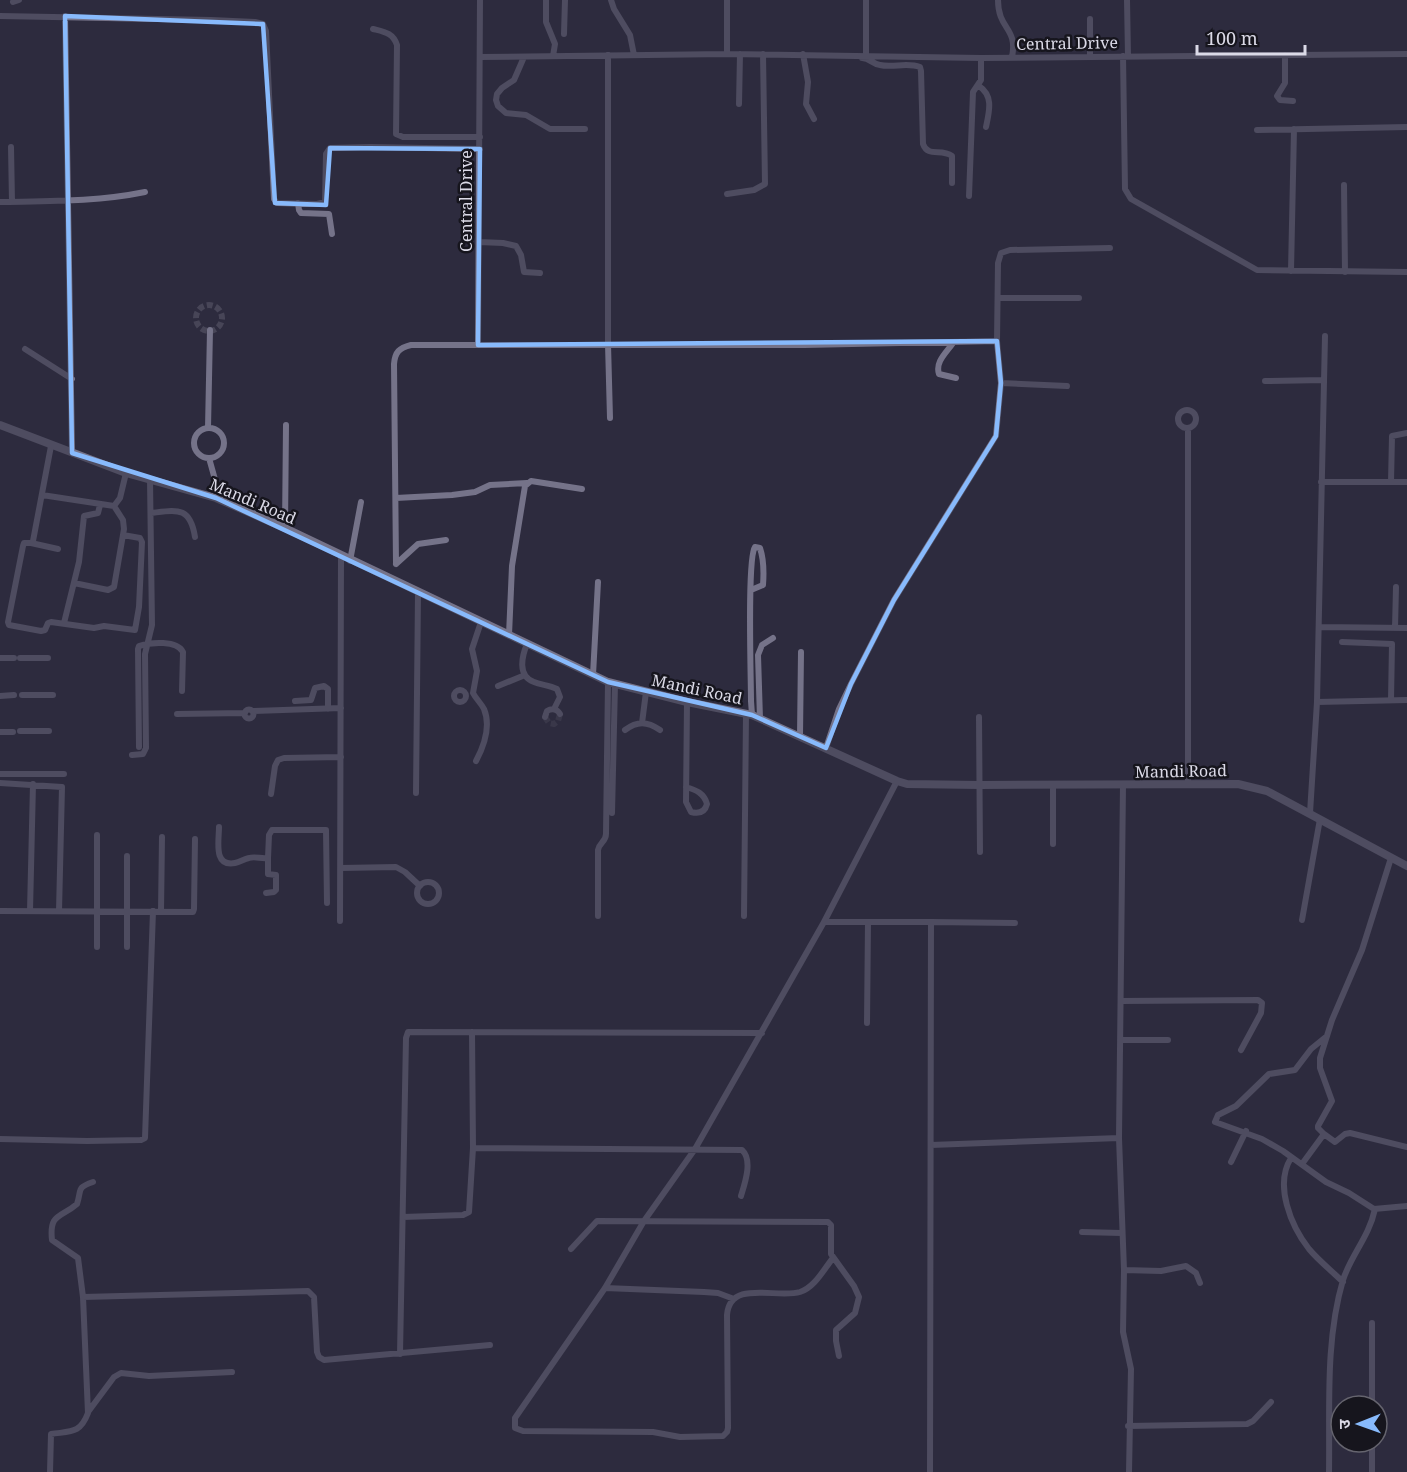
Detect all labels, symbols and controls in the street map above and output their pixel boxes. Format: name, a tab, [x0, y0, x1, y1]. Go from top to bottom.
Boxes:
scale bar	[1197, 18, 1305, 56]
text: 100 m	[1206, 26, 1258, 50]
street label: Central Drive	[1016, 31, 1118, 55]
street label: Central Drive	[455, 150, 477, 252]
street label: Mandi Road	[206, 473, 300, 529]
street label: Mandi Road	[650, 669, 744, 709]
street label: Mandi Road	[1135, 759, 1227, 783]
north arrow	[1329, 1394, 1389, 1454]
text: उ	[1333, 1419, 1355, 1429]

